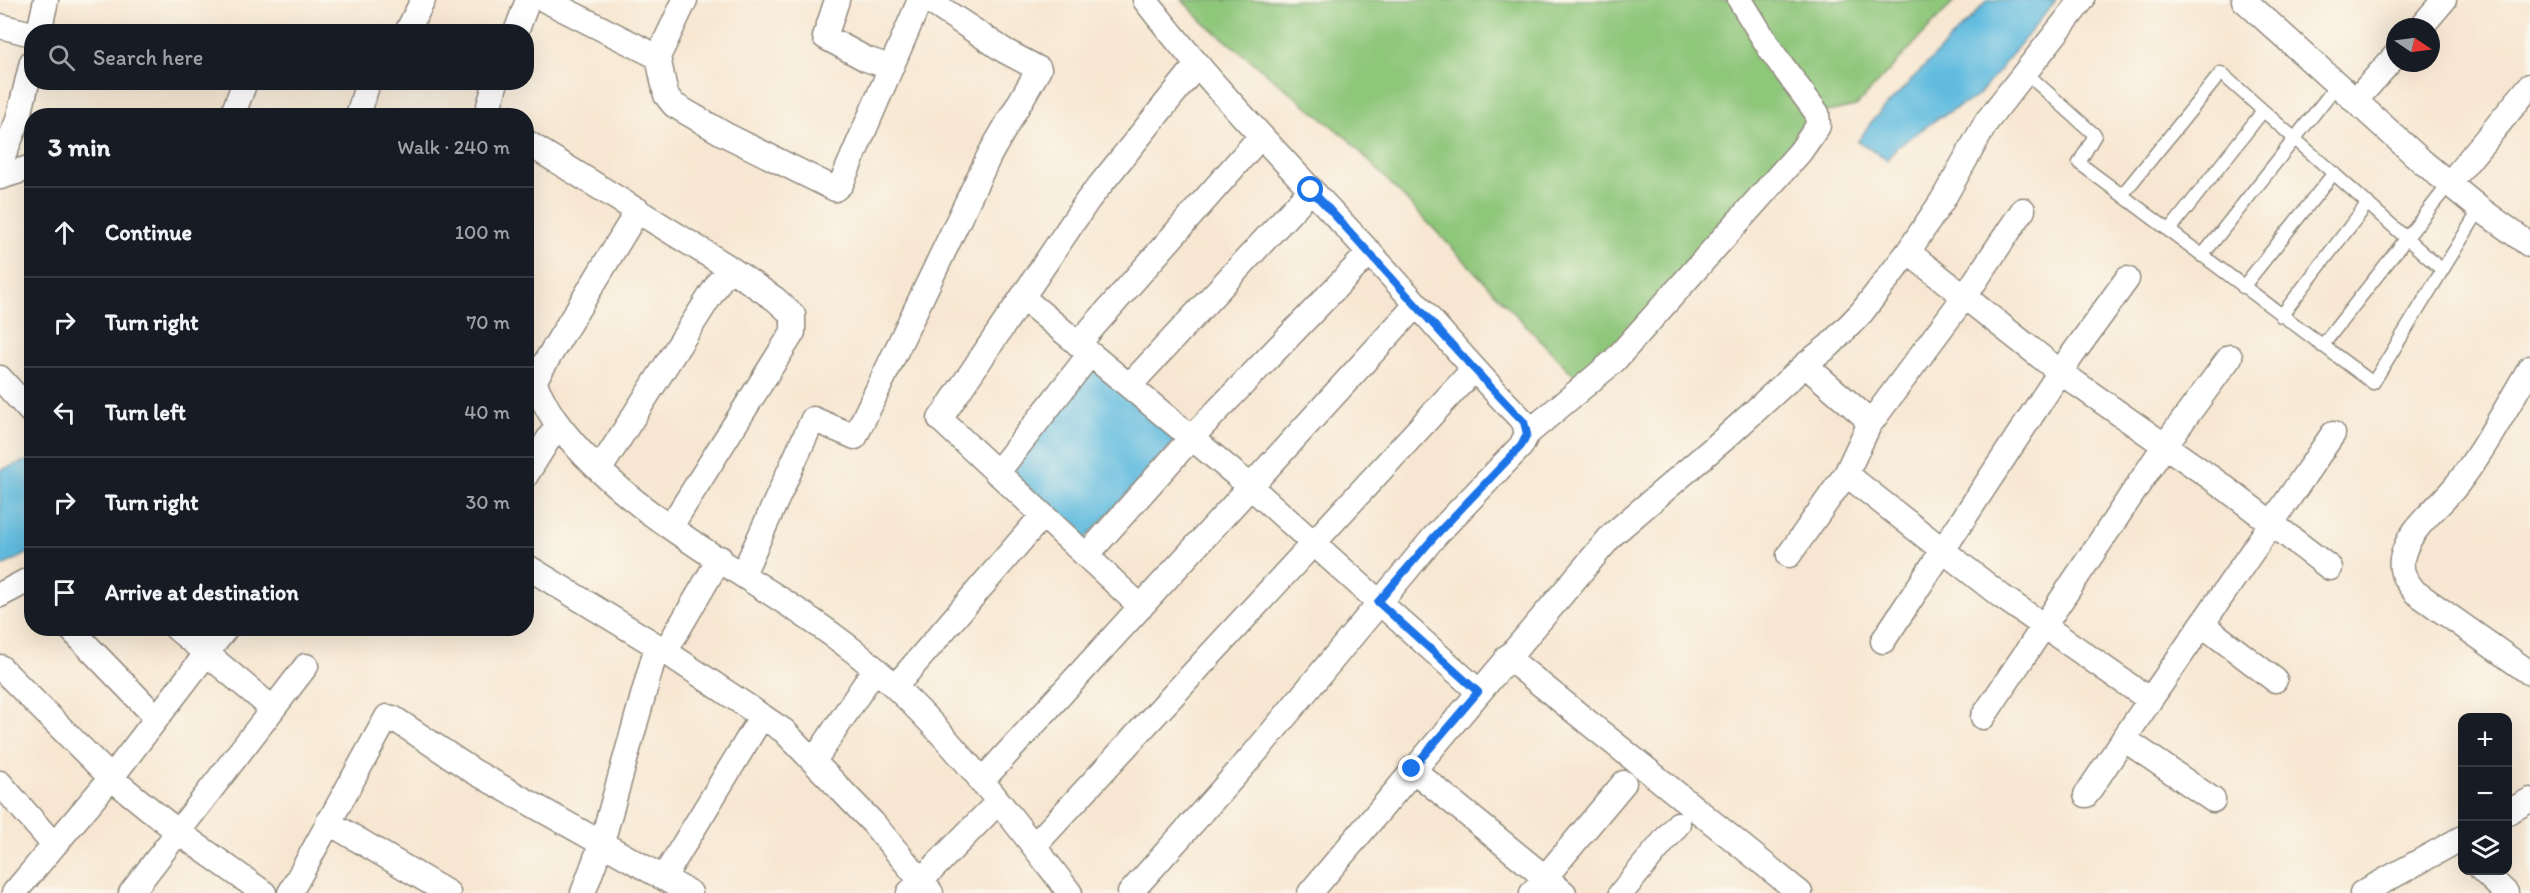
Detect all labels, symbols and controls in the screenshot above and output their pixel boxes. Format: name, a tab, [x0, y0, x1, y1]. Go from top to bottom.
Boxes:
north arrow	[2386, 18, 2440, 72]
search box	[24, 24, 534, 90]
icon: search	[45, 41, 78, 74]
text: Search here	[93, 44, 203, 71]
text: 3 min	[48, 131, 110, 163]
text: Walk · 240 m	[397, 135, 510, 159]
route start	[1297, 176, 1323, 202]
icon: ahead	[48, 216, 81, 249]
text: Continue	[105, 219, 192, 246]
text: 100 m	[455, 220, 510, 244]
icon: right	[48, 306, 81, 339]
text: Turn right	[105, 309, 199, 336]
text: 70 m	[466, 310, 510, 334]
icon: left	[48, 396, 81, 429]
text: Turn left	[105, 399, 186, 426]
text: 40 m	[464, 400, 510, 424]
icon: right	[48, 486, 81, 519]
text: Turn right	[105, 489, 199, 516]
text: 30 m	[465, 490, 510, 514]
icon: arrive	[48, 576, 81, 609]
text: Arrive at destination	[105, 579, 299, 606]
map controls	[2458, 713, 2512, 875]
button: +	[2458, 713, 2512, 767]
route end	[1398, 755, 1424, 781]
button: −	[2458, 767, 2512, 821]
button: layers	[2458, 821, 2512, 875]

